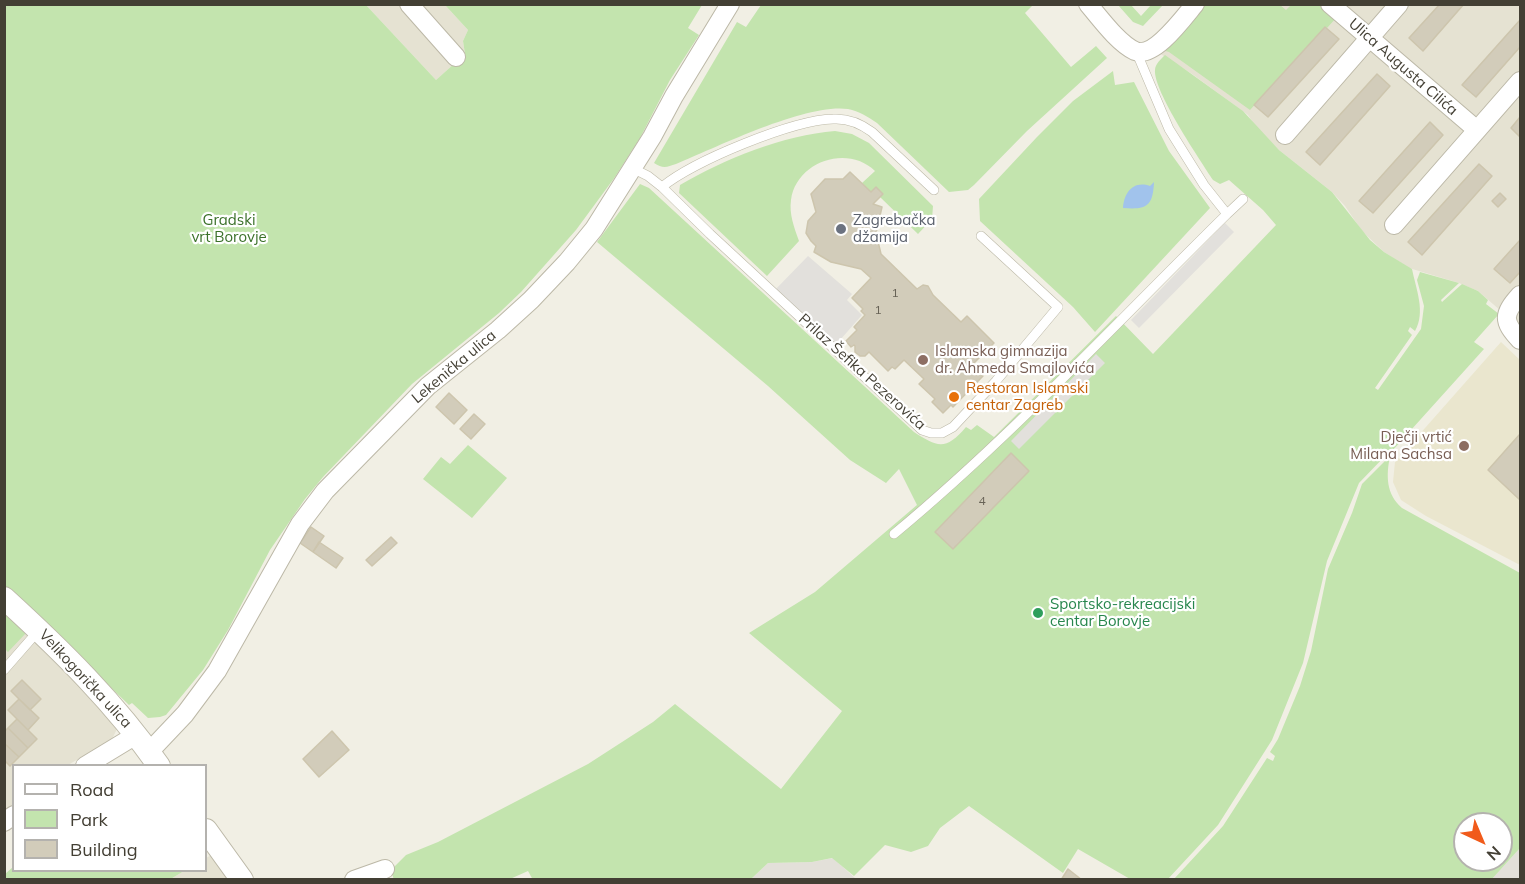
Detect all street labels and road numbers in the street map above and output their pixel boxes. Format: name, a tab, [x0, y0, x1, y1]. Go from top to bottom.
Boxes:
street label: Ulica Augusta Cilića	[1345, 15, 1461, 119]
street label: Prilaz Šefika Pezerovića	[795, 310, 929, 434]
street label: Lekenička ulica	[408, 327, 500, 407]
street label: Velikogorička ulica	[35, 626, 135, 732]

